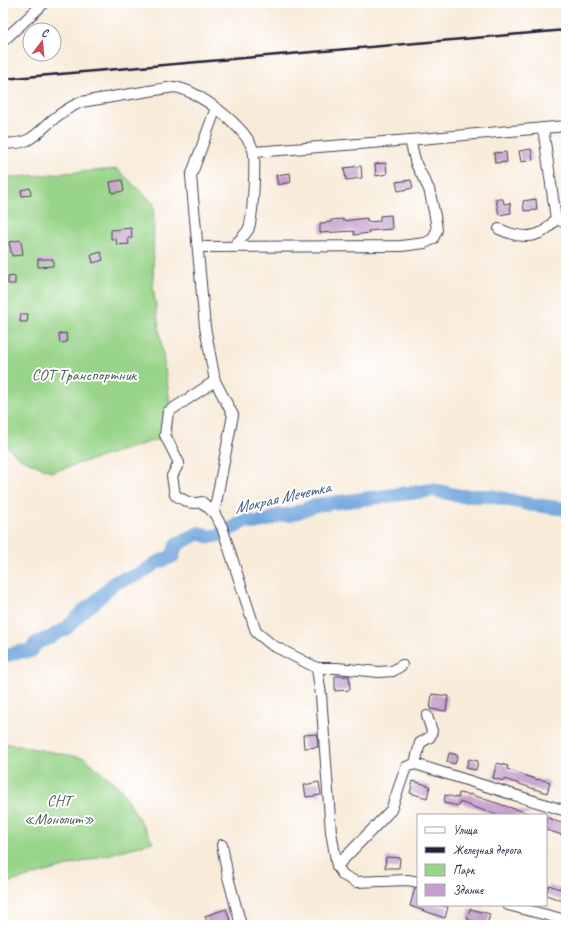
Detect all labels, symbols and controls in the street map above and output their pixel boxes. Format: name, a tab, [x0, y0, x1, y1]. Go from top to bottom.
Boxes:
north arrow	[22, 22, 62, 62]
text: С	[40, 25, 51, 40]
park label: СОТ Транспортник	[32, 365, 137, 385]
water label: Мокрая Мечетка	[232, 476, 334, 519]
park label: СНТ «Монолит»	[24, 791, 94, 829]
legend	[417, 814, 547, 906]
text: Улица	[453, 822, 478, 838]
text: Железная дорога	[453, 842, 522, 858]
text: Парк	[453, 862, 476, 878]
text: Здание	[453, 882, 484, 898]

